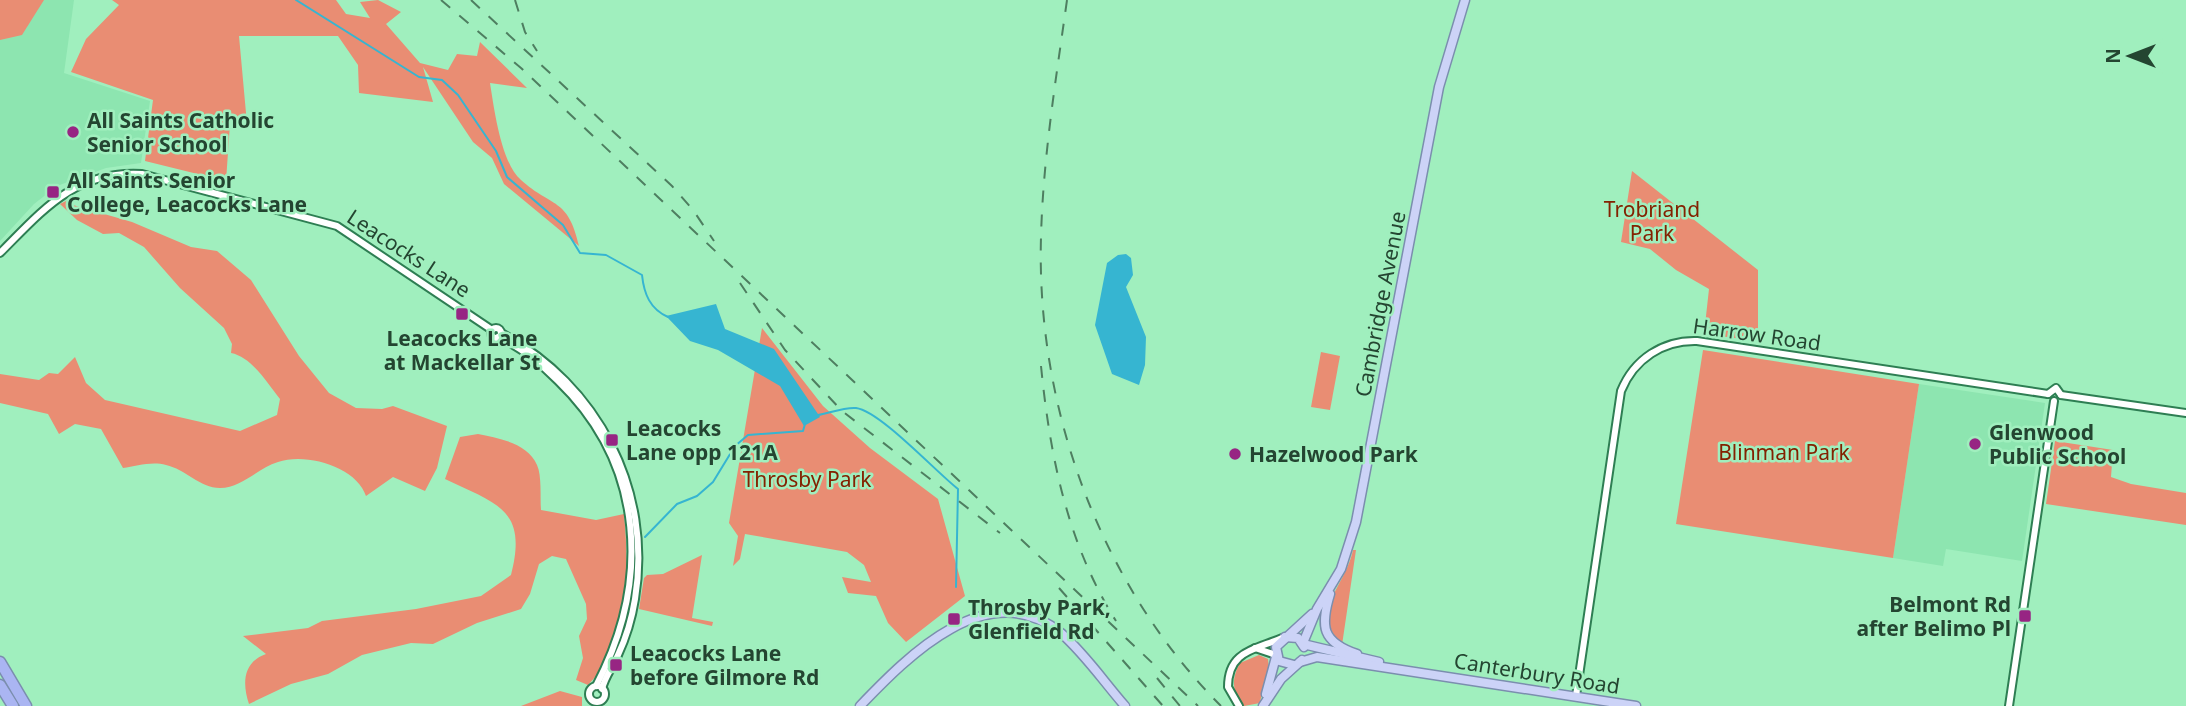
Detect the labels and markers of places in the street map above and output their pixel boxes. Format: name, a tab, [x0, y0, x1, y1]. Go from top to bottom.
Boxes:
place label: All Saints Catholic Senior School	[87, 106, 274, 158]
marker: All Saints Catholic Senior School	[65, 124, 81, 140]
place label: All Saints Senior College, Leacocks Lane	[67, 166, 307, 218]
marker: All Saints Senior College, Leacocks Lane	[45, 184, 61, 200]
marker: Leacocks Lane at Mackellar St	[454, 306, 470, 322]
place label: Leacocks Lane at Mackellar St	[384, 324, 540, 376]
place label: Leacocks Lane opp 121A	[626, 414, 778, 466]
place label: Glenwood Public School	[1989, 418, 2126, 470]
marker: Leacocks Lane opp 121A	[604, 432, 620, 448]
marker: Glenwood Public School	[1967, 436, 1983, 452]
place label: Hazelwood Park	[1249, 440, 1419, 468]
marker: Hazelwood Park	[1227, 446, 1243, 462]
place label: Belmont Rd after Belimo Pl	[1856, 590, 2011, 642]
place label: Throsby Park, Glenfield Rd	[968, 593, 1111, 645]
marker: Belmont Rd after Belimo Pl	[2017, 608, 2033, 624]
marker: Throsby Park, Glenfield Rd	[946, 611, 962, 627]
place label: Leacocks Lane before Gilmore Rd	[630, 639, 819, 691]
marker: Leacocks Lane before Gilmore Rd	[608, 657, 624, 673]

